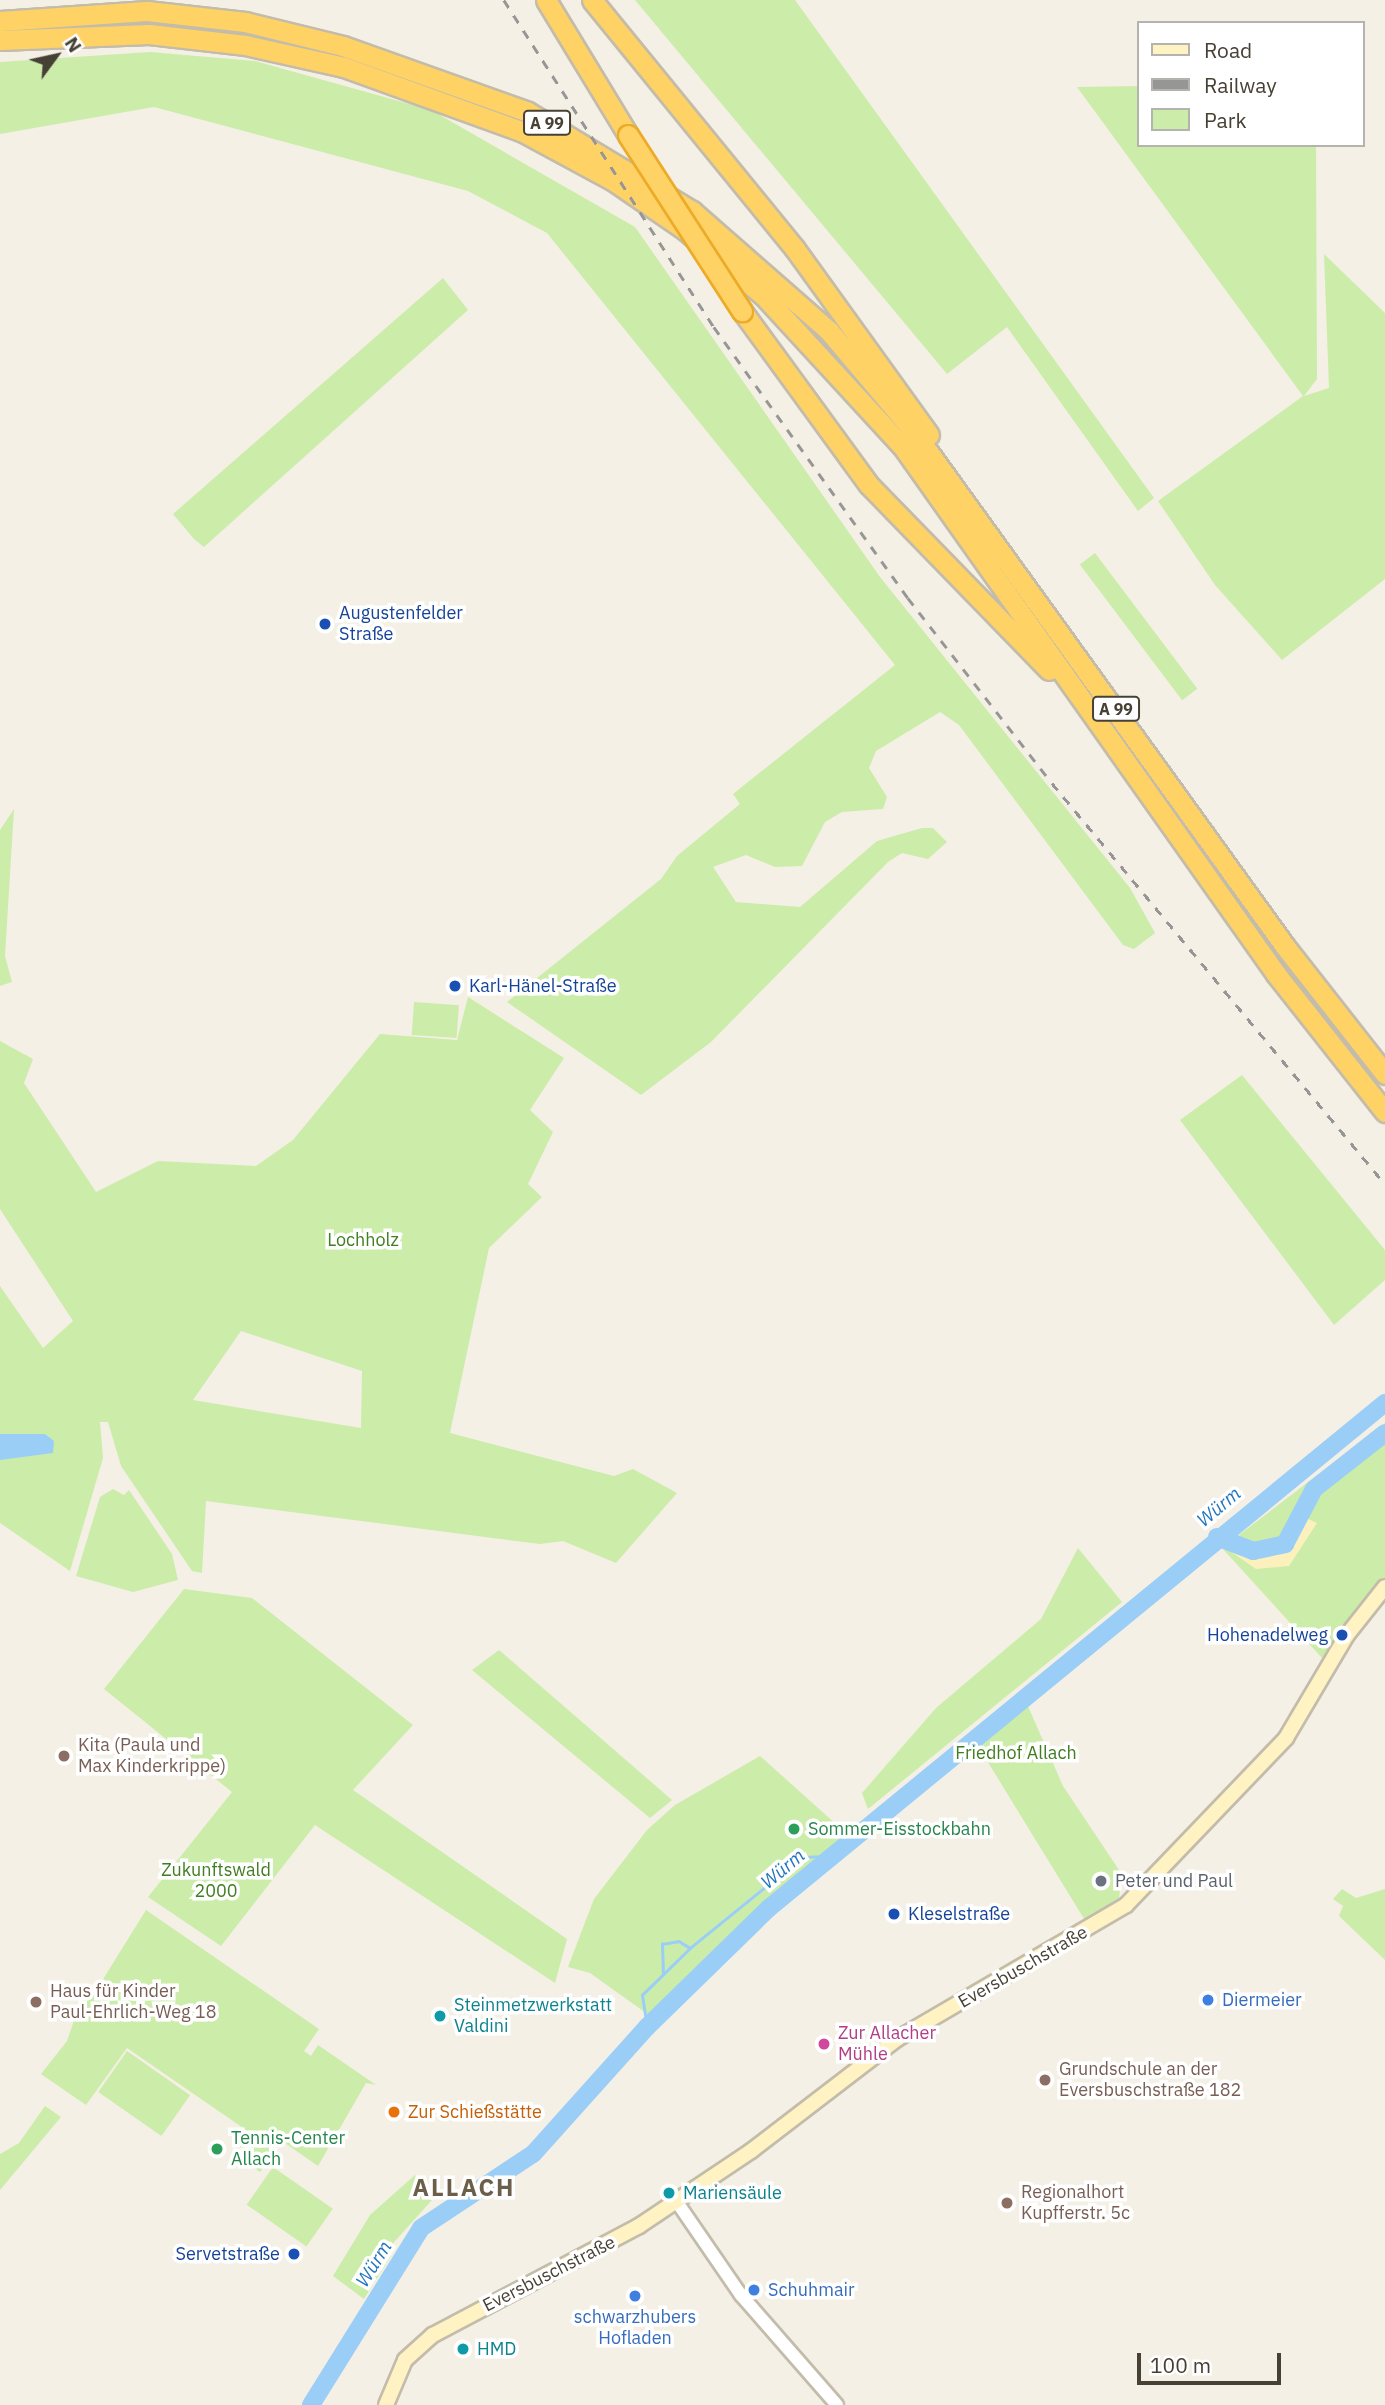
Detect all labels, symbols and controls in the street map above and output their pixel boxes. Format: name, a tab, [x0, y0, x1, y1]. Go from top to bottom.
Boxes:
north arrow	[21, 21, 91, 91]
legend	[1136, 21, 1364, 147]
text: N	[60, 32, 87, 57]
text: Road	[1204, 36, 1252, 64]
text: Railway	[1204, 71, 1277, 99]
text: Park	[1204, 106, 1247, 134]
road number: A 99	[522, 111, 572, 136]
place label: Augustenfelder Straße	[339, 603, 463, 646]
marker: Augustenfelder Straße	[317, 616, 333, 632]
road number: A 99	[1092, 696, 1140, 722]
place label: Karl-Hänel-Straße	[469, 975, 617, 997]
marker: Karl-Hänel-Straße	[447, 978, 463, 994]
park label: Lochholz	[327, 1229, 399, 1251]
water label: Würm	[1193, 1482, 1245, 1532]
place label: Hohenadelweg	[1207, 1624, 1328, 1646]
marker: Hohenadelweg	[1334, 1627, 1350, 1643]
place label: Kita (Paula und Max Kinderkrippe)	[78, 1735, 226, 1778]
park label: Friedhof Allach	[955, 1742, 1077, 1764]
marker: Kita (Paula und Max Kinderkrippe)	[56, 1748, 72, 1764]
place label: Sommer-Eisstockbahn	[808, 1818, 991, 1840]
marker: Sommer-Eisstockbahn	[786, 1821, 802, 1837]
water label: Würm	[757, 1844, 809, 1894]
park label: Zukunftswald 2000	[161, 1860, 271, 1902]
place label: Peter und Paul	[1115, 1870, 1233, 1892]
marker: Peter und Paul	[1093, 1873, 1109, 1889]
place label: Kleselstraße	[908, 1903, 1010, 1925]
marker: Kleselstraße	[886, 1906, 902, 1922]
street label: Eversbuschstraße	[955, 1921, 1091, 2013]
place label: Haus für Kinder Paul-Ehrlich-Weg 18	[50, 1981, 216, 2024]
place label: Diermeier	[1222, 1989, 1302, 2011]
marker: Diermeier	[1200, 1992, 1216, 2008]
marker: Haus für Kinder Paul-Ehrlich-Weg 18	[28, 1994, 44, 2010]
place label: Steinmetzwerkstatt Valdini	[454, 1995, 612, 2038]
marker: Steinmetzwerkstatt Valdini	[432, 2008, 448, 2024]
place label: Zur Allacher Mühle	[838, 2023, 936, 2066]
marker: Zur Allacher Mühle	[816, 2036, 832, 2052]
place label: Grundschule an der Eversbuschstraße 182	[1059, 2059, 1241, 2102]
marker: Grundschule an der Eversbuschstraße 182	[1037, 2072, 1053, 2088]
place label: Zur Schießstätte	[408, 2101, 542, 2123]
marker: Zur Schießstätte	[386, 2104, 402, 2120]
place label: Tennis-Center Allach	[231, 2128, 345, 2170]
marker: Tennis-Center Allach	[209, 2141, 225, 2157]
district label: ALLACH	[413, 2174, 515, 2202]
place label: Mariensäule	[683, 2182, 782, 2204]
place label: Regionalhort Kupfferstr. 5c	[1021, 2182, 1130, 2224]
marker: Mariensäule	[661, 2185, 677, 2201]
marker: Regionalhort Kupfferstr. 5c	[999, 2195, 1015, 2211]
street label: Eversbuschstraße	[479, 2231, 619, 2317]
water label: Würm	[351, 2237, 397, 2291]
place label: Servetstraße	[175, 2243, 280, 2265]
marker: Servetstraße	[286, 2246, 302, 2262]
place label: Schuhmair	[768, 2279, 855, 2301]
marker: Schuhmair	[746, 2282, 762, 2298]
marker: schwarzhubers Hofladen	[627, 2288, 643, 2304]
place label: schwarzhubers Hofladen	[574, 2307, 696, 2350]
place label: HMD	[477, 2338, 516, 2360]
scale bar	[1140, 2338, 1284, 2382]
marker: HMD	[455, 2341, 471, 2357]
text: 100 m	[1150, 2351, 1211, 2379]

